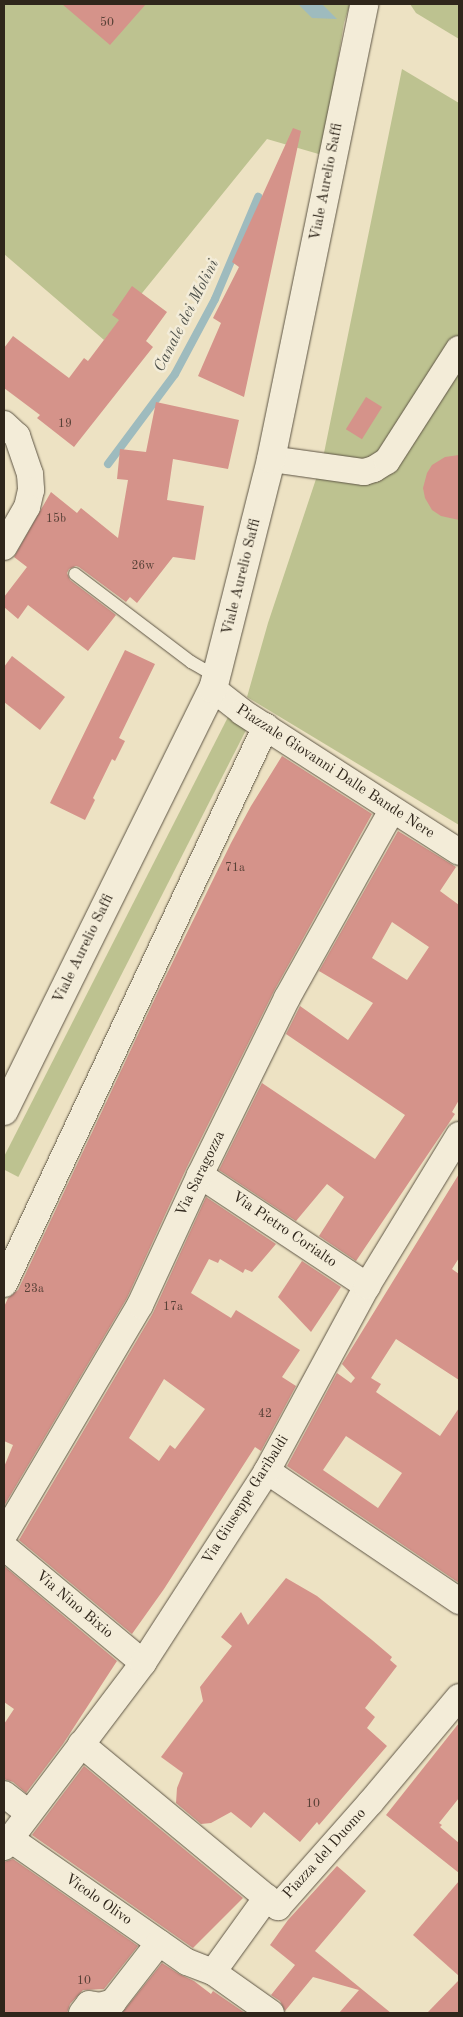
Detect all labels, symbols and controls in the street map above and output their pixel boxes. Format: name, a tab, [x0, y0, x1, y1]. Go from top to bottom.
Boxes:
house number: 50	[100, 17, 114, 31]
street label: Viale Aurelio Saffi	[307, 122, 347, 242]
water label: Canale dei Molini	[150, 257, 224, 375]
house number: 19	[58, 418, 72, 432]
house number: 15b	[46, 513, 66, 527]
street label: Viale Aurelio Saffi	[219, 517, 265, 637]
house number: 26w	[131, 560, 155, 574]
street label: Piazzale Giovanni Dalle Bande Nere	[232, 701, 438, 843]
house number: 71a	[225, 862, 245, 876]
street label: Viale Aurelio Saffi	[50, 891, 118, 1007]
street label: Via Saragozza	[173, 1128, 229, 1220]
street label: Via Pietro Corialto	[228, 1188, 340, 1272]
house number: 23a	[24, 1283, 44, 1297]
house number: 17a	[163, 1301, 183, 1315]
house number: 42	[258, 1408, 272, 1422]
street label: Via Giuseppe Garibaldi	[199, 1432, 293, 1568]
street label: Via Nino Bixio	[32, 1567, 116, 1643]
house number: 10	[306, 1798, 320, 1812]
street label: Piazza del Duomo	[280, 1805, 370, 1903]
street label: Vicolo Olivo	[61, 1870, 135, 1930]
house number: 10	[77, 1975, 91, 1989]

